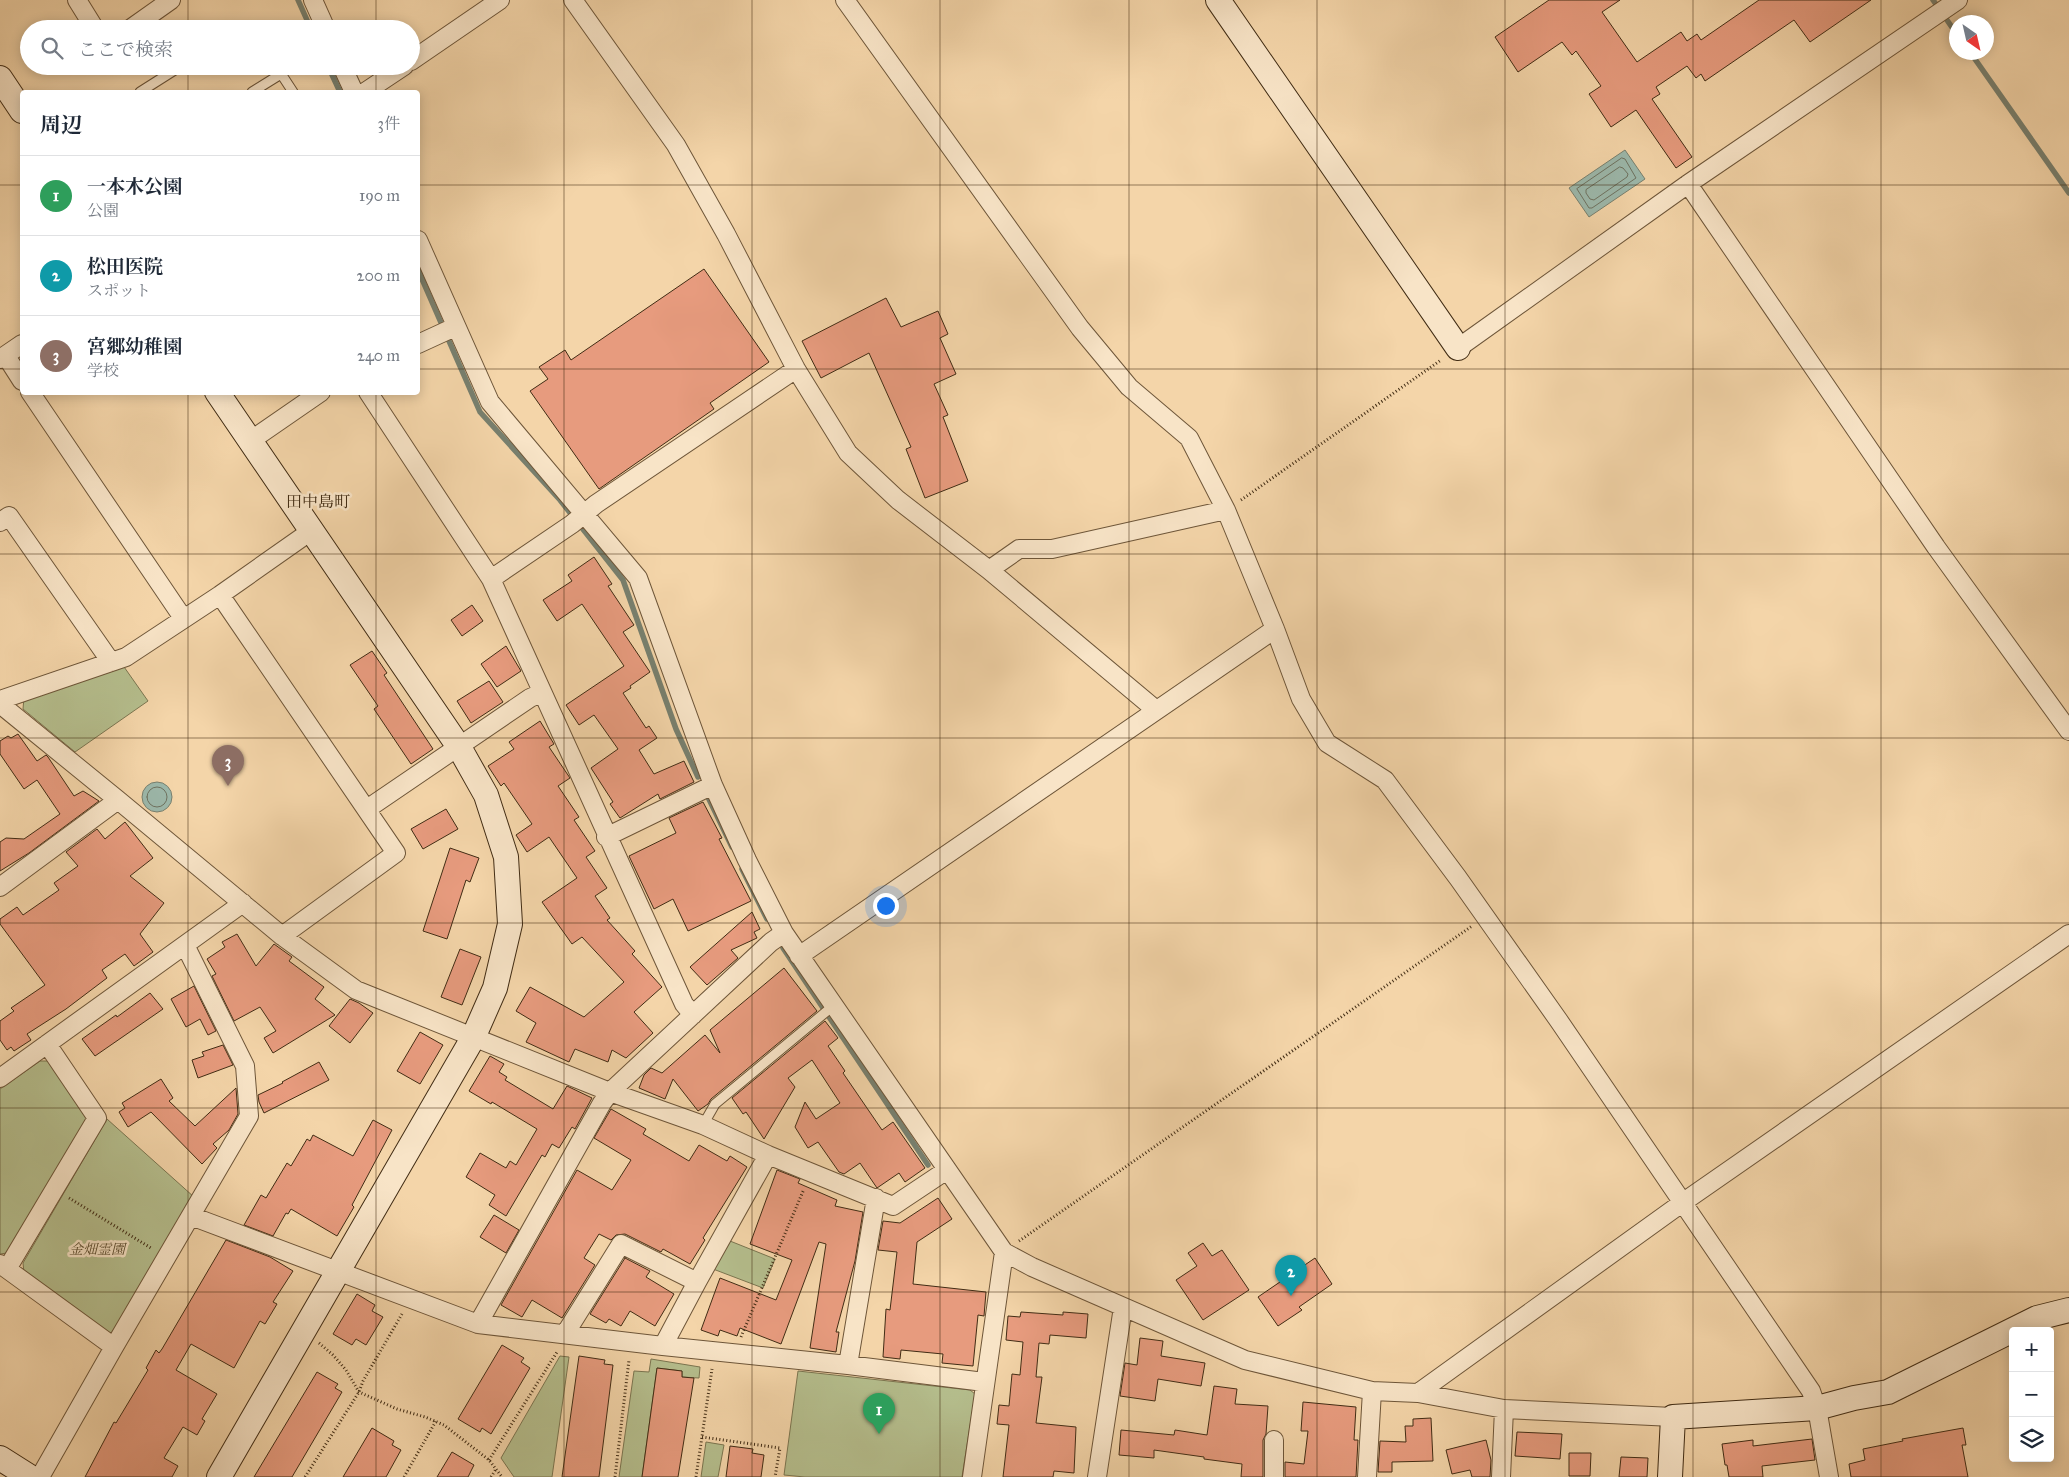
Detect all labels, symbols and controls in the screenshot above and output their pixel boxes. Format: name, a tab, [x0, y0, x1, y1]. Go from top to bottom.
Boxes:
north arrow	[1949, 15, 1994, 60]
search box	[20, 20, 420, 75]
icon: search	[38, 34, 66, 62]
text: ここで検索	[78, 38, 173, 61]
text: 周辺	[40, 112, 82, 138]
text: 3件	[378, 114, 400, 133]
text: 一本木公園	[87, 175, 182, 198]
text: 1	[53, 186, 59, 205]
text: 190 m	[359, 186, 400, 205]
text: 公園	[87, 201, 119, 220]
text: 松田医院	[87, 255, 163, 278]
text: 2	[52, 266, 60, 285]
text: 200 m	[357, 266, 400, 285]
text: スポット	[87, 281, 151, 300]
text: 宮郷幼稚園	[87, 335, 182, 358]
text: 3	[53, 346, 59, 365]
text: 240 m	[357, 346, 400, 365]
text: 学校	[87, 361, 119, 380]
district label: 田中島町	[286, 492, 350, 511]
pin: 3	[212, 745, 244, 786]
your location	[873, 893, 899, 919]
park label: 金畑霊園	[69, 1241, 127, 1258]
pin: 2	[1275, 1255, 1307, 1296]
map controls	[2009, 1327, 2054, 1462]
button: +	[2009, 1327, 2054, 1372]
button: −	[2009, 1372, 2054, 1417]
pin: 1	[863, 1393, 895, 1434]
button: layers	[2009, 1417, 2054, 1462]

